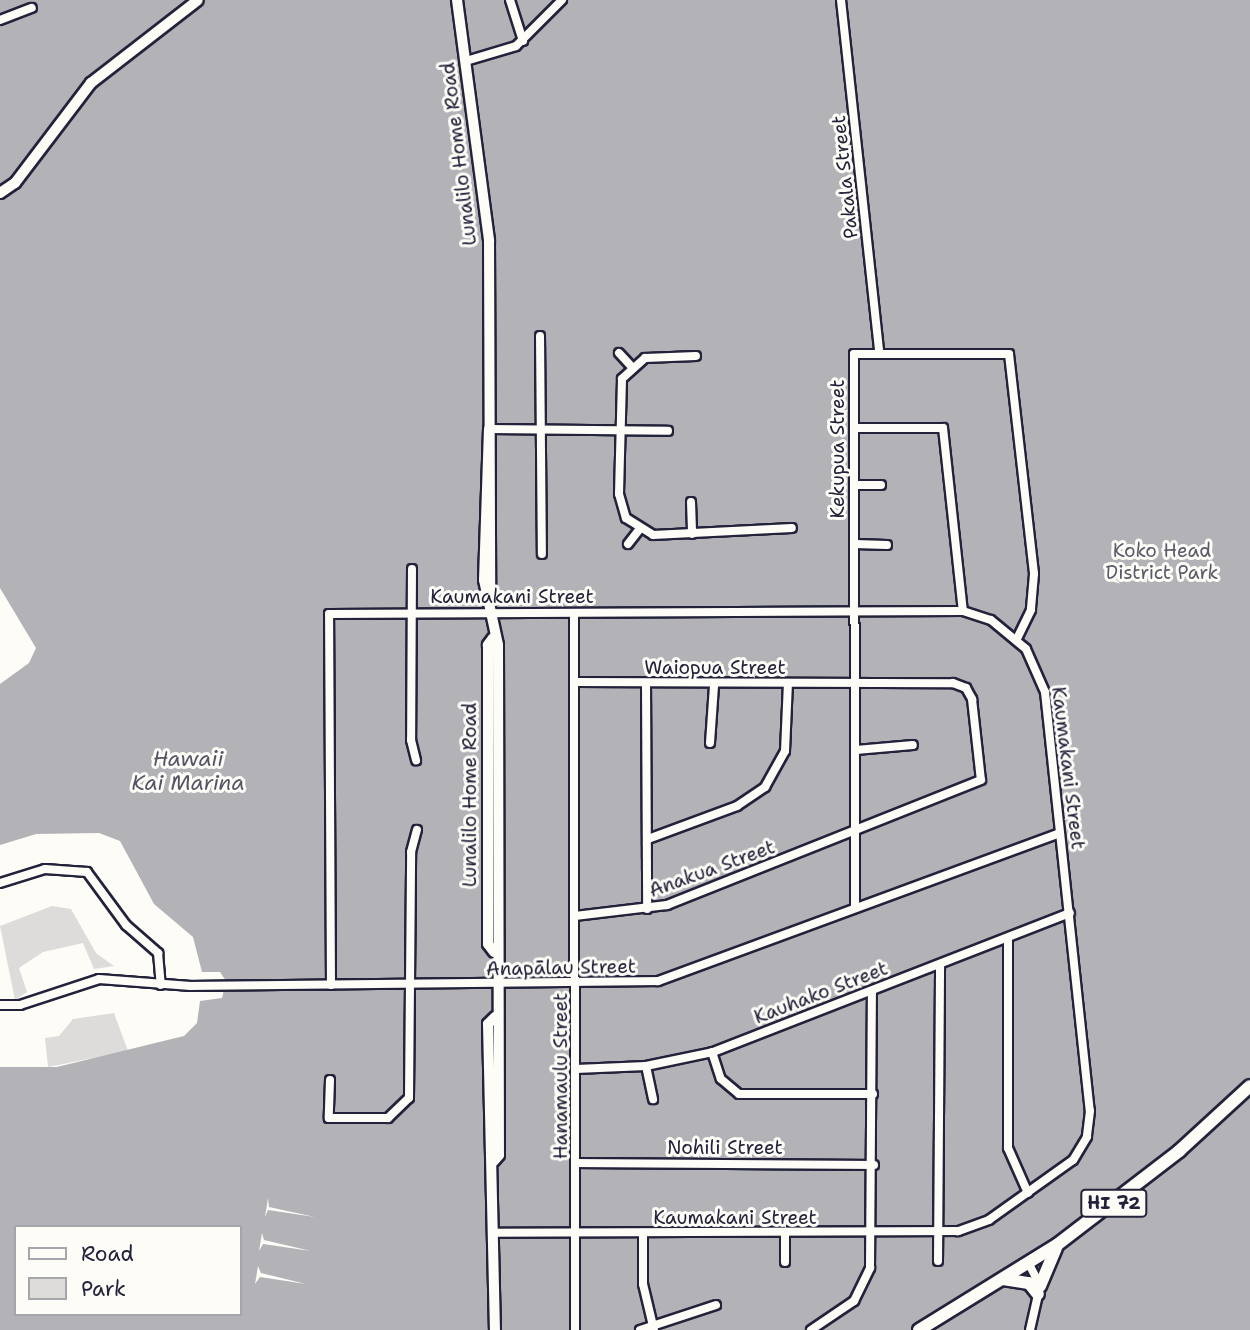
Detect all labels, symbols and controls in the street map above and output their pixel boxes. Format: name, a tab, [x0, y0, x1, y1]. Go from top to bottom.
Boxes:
street label: Lunalilo Home Road	[436, 61, 482, 247]
street label: Pakala Street	[827, 114, 863, 240]
street label: Kekupua Street	[827, 379, 849, 519]
park label: Koko Head District Park	[1106, 540, 1218, 584]
street label: Kaumakani Street	[430, 586, 594, 608]
street label: Waiopua Street	[644, 657, 786, 679]
street label: Kaumakani Street	[1047, 685, 1089, 851]
street label: Lunalilo Home Road	[459, 703, 481, 887]
water label: Hawaii Kai Marina	[131, 746, 245, 796]
street label: Anakua Street	[646, 836, 778, 902]
street label: Anapālau Street	[486, 955, 636, 981]
street label: Kauhako Street	[751, 957, 891, 1029]
street label: Hanamaulu Street	[550, 993, 572, 1159]
street label: Nohili Street	[667, 1137, 783, 1159]
road number: HI 72	[1079, 1188, 1149, 1218]
street label: Kaumakani Street	[653, 1207, 817, 1229]
legend	[14, 1225, 242, 1316]
text: Road	[81, 1240, 134, 1268]
text: Park	[81, 1275, 126, 1303]

